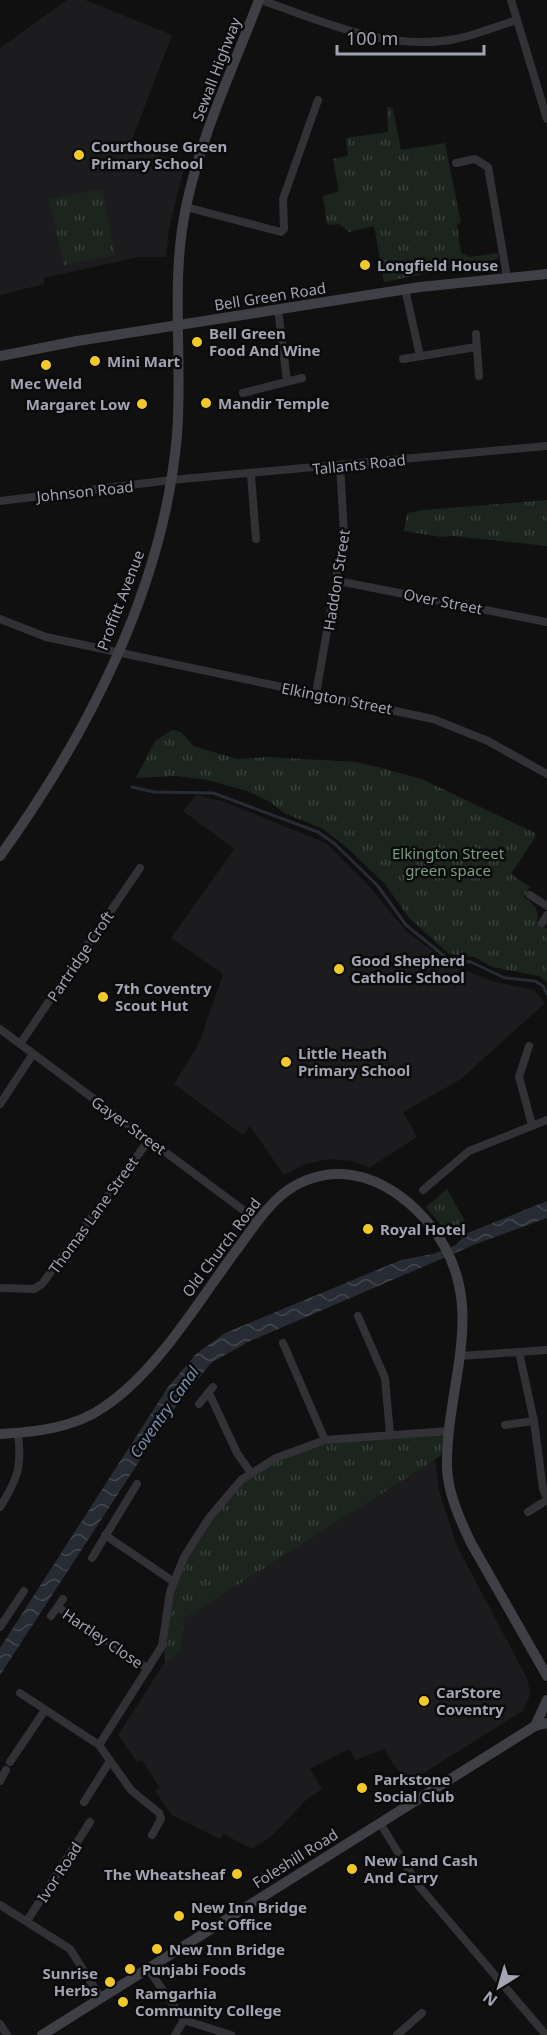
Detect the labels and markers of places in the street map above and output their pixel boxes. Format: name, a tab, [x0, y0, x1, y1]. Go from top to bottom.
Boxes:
place label: Courthouse Green Primary School	[91, 136, 227, 173]
marker: Courthouse Green Primary School	[72, 148, 86, 162]
place label: Longfield House	[377, 255, 498, 275]
marker: Longfield House	[358, 258, 372, 272]
place label: Bell Green Food And Wine	[209, 323, 321, 360]
marker: Bell Green Food And Wine	[190, 335, 204, 349]
place label: Mini Mart	[107, 351, 181, 371]
marker: Mini Mart	[88, 354, 102, 368]
marker: Mec Weld	[39, 358, 53, 372]
place label: Mec Weld	[10, 373, 82, 393]
place label: Mandir Temple	[218, 393, 330, 413]
place label: Margaret Low	[26, 394, 130, 414]
marker: Mandir Temple	[199, 396, 213, 410]
marker: Margaret Low	[135, 397, 149, 411]
place label: Good Shepherd Catholic School	[351, 950, 465, 987]
marker: Good Shepherd Catholic School	[332, 962, 346, 976]
place label: 7th Coventry Scout Hut	[115, 978, 212, 1015]
marker: 7th Coventry Scout Hut	[96, 990, 110, 1004]
place label: Little Heath Primary School	[298, 1043, 410, 1080]
marker: Little Heath Primary School	[279, 1055, 293, 1069]
place label: Royal Hotel	[380, 1219, 466, 1239]
marker: Royal Hotel	[361, 1222, 375, 1236]
place label: CarStore Coventry	[436, 1682, 504, 1719]
marker: CarStore Coventry	[417, 1694, 431, 1708]
place label: Parkstone Social Club	[374, 1769, 455, 1806]
marker: Parkstone Social Club	[355, 1781, 369, 1795]
place label: New Land Cash And Carry	[364, 1850, 478, 1887]
marker: New Land Cash And Carry	[345, 1862, 359, 1876]
place label: The Wheatsheaf	[104, 1864, 226, 1884]
marker: The Wheatsheaf	[230, 1867, 244, 1881]
place label: New Inn Bridge Post Office	[191, 1897, 307, 1934]
marker: New Inn Bridge Post Office	[172, 1909, 186, 1923]
place label: New Inn Bridge	[169, 1939, 285, 1959]
marker: New Inn Bridge	[150, 1942, 164, 1956]
place label: Punjabi Foods	[142, 1959, 246, 1979]
marker: Punjabi Foods	[123, 1962, 137, 1976]
place label: Sunrise Herbs	[43, 1963, 98, 2000]
marker: Sunrise Herbs	[103, 1975, 117, 1989]
place label: Ramgarhia Community College	[135, 1983, 282, 2020]
marker: Ramgarhia Community College	[116, 1995, 130, 2009]

